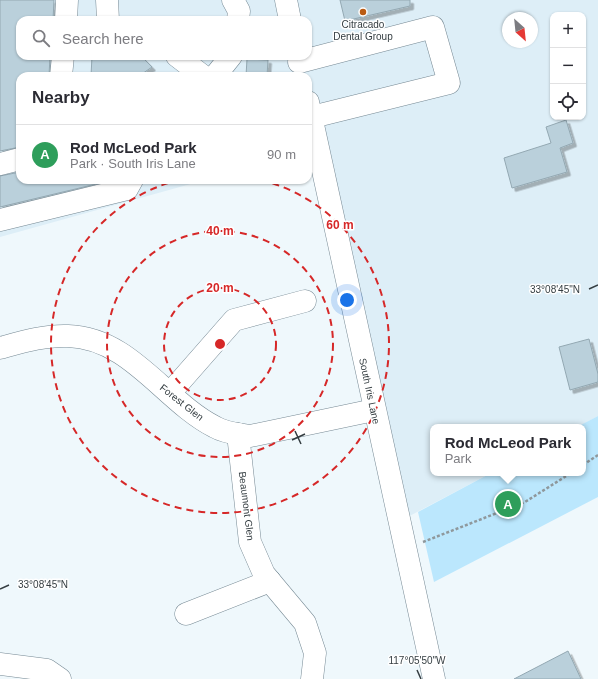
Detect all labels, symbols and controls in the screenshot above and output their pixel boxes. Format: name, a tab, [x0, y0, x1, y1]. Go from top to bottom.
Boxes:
marker: Citracado Dental Group	[358, 7, 368, 17]
north arrow	[502, 12, 538, 48]
map controls	[550, 12, 586, 120]
button: +	[550, 12, 586, 48]
search box	[16, 16, 312, 60]
place label: Citracado Dental Group	[333, 19, 393, 42]
icon: search	[30, 27, 52, 49]
text: Search here	[62, 30, 144, 47]
button: −	[550, 48, 586, 84]
button: locate	[550, 84, 586, 120]
text: Nearby	[32, 88, 90, 107]
text: Rod McLeod Park	[70, 139, 197, 156]
text: A	[40, 147, 50, 162]
text: 90 m	[267, 147, 296, 162]
text: Park · South Iris Lane	[70, 156, 196, 171]
text: 60 m	[326, 218, 354, 232]
text: 40 m	[206, 224, 234, 238]
text: 20 m	[206, 281, 234, 295]
text: 33°08'45"N	[530, 284, 580, 295]
your location	[337, 290, 357, 310]
centre of rings	[213, 337, 227, 351]
street label: South Iris Lane	[357, 357, 382, 426]
street label: Forest Glen	[158, 382, 206, 423]
popup	[430, 424, 586, 476]
text: Rod McLeod Park	[445, 434, 571, 451]
text: Park	[445, 451, 471, 466]
street label: Beaumont Glen	[237, 471, 256, 541]
pin: A	[495, 489, 521, 519]
text: 33°08'45"N	[18, 579, 68, 590]
text: 117°05'50"W	[388, 655, 446, 666]

